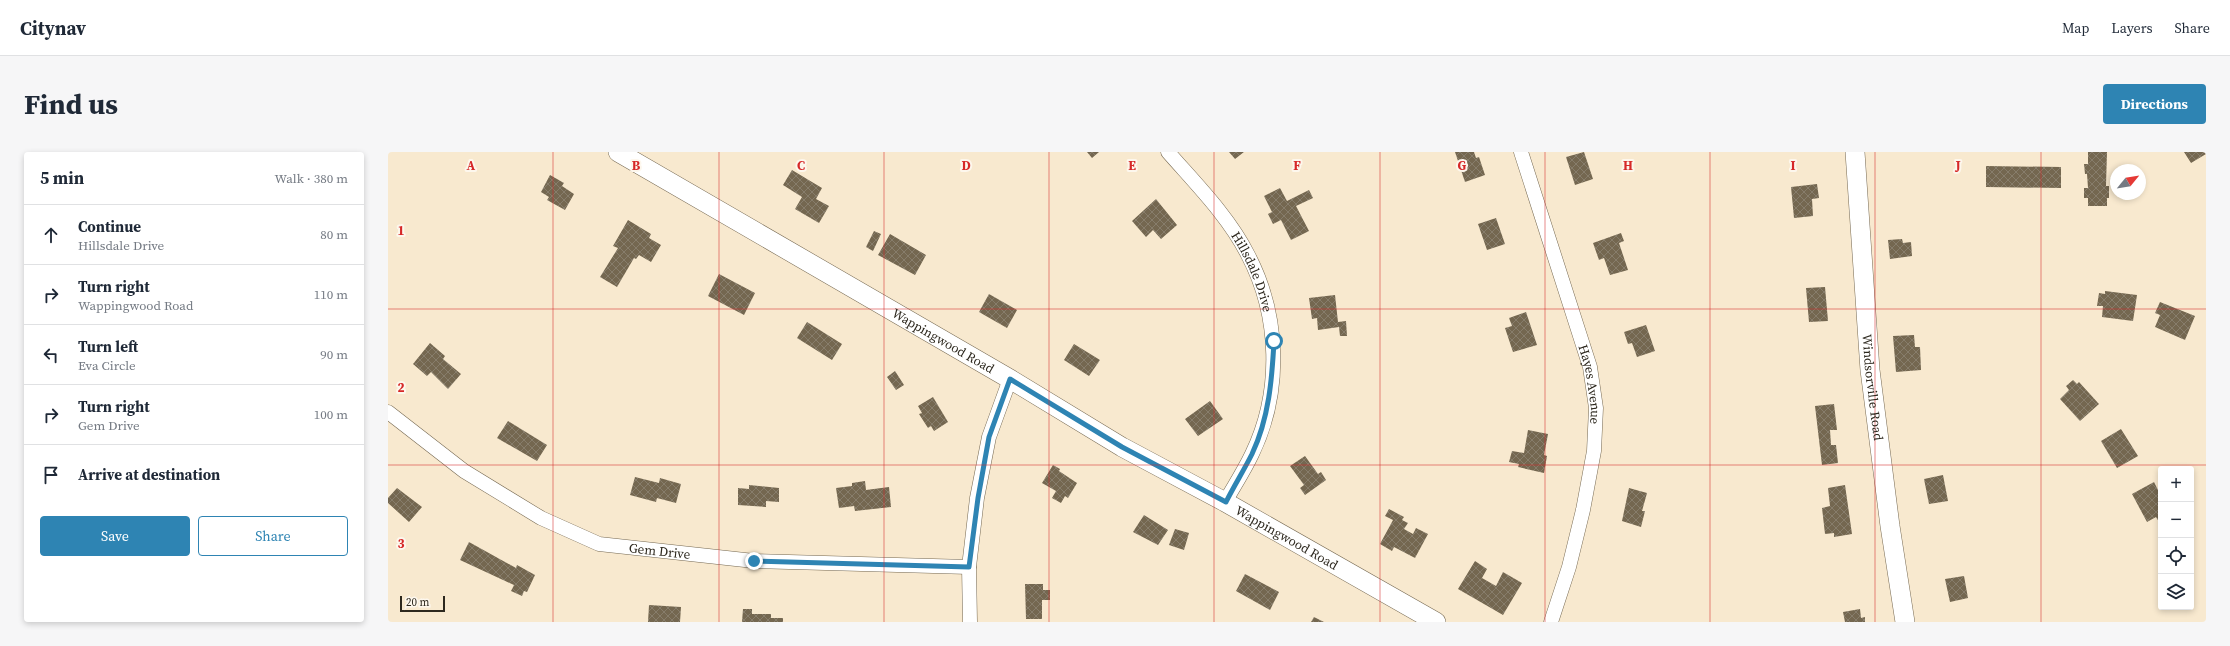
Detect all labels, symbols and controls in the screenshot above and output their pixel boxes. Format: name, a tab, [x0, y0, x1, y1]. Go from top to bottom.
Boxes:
text: Citynav	[20, 15, 86, 41]
text: Map	[2062, 18, 2089, 38]
text: Layers	[2111, 18, 2153, 38]
text: Share	[2175, 18, 2210, 38]
button: Directions	[2103, 84, 2206, 124]
text: Find us	[24, 85, 118, 123]
text: A	[467, 157, 476, 174]
text: B	[632, 157, 641, 174]
text: C	[797, 157, 805, 174]
text: D	[961, 157, 971, 174]
text: E	[1128, 157, 1136, 174]
text: F	[1293, 157, 1301, 174]
text: G	[1458, 157, 1467, 174]
text: H	[1623, 157, 1633, 174]
text: I	[1790, 157, 1796, 174]
text: J	[1954, 157, 1961, 174]
north arrow	[2110, 164, 2146, 200]
text: 5 min	[40, 166, 84, 190]
text: Walk · 380 m	[275, 170, 348, 187]
text: Continue	[78, 216, 141, 237]
text: 1	[397, 222, 405, 239]
icon: ahead	[40, 224, 62, 246]
text: 80 m	[320, 226, 348, 243]
street label: Hillsdale Drive	[1227, 228, 1276, 314]
text: Hillsdale Drive	[78, 237, 164, 254]
text: Turn right	[78, 276, 150, 297]
icon: right	[40, 284, 62, 306]
text: 110 m	[314, 286, 348, 303]
text: Wappingwood Road	[78, 297, 193, 314]
street label: Wappingwood Road	[889, 305, 998, 377]
route start	[1265, 332, 1283, 350]
street label: Windsorville Road	[1859, 333, 1887, 442]
text: Turn left	[78, 336, 138, 357]
street label: Hayes Avenue	[1574, 342, 1604, 425]
icon: left	[40, 344, 62, 366]
text: 90 m	[320, 346, 348, 363]
text: Eva Circle	[78, 357, 136, 374]
text: 2	[397, 379, 405, 396]
text: Turn right	[78, 396, 150, 417]
icon: right	[40, 404, 62, 426]
text: 100 m	[314, 406, 348, 423]
text: Gem Drive	[78, 417, 140, 434]
icon: arrive	[40, 464, 62, 486]
text: Arrive at destination	[78, 464, 220, 485]
map controls	[2158, 466, 2194, 610]
button: +	[2158, 466, 2194, 502]
street label: Wappingwood Road	[1232, 502, 1342, 574]
button: −	[2158, 502, 2194, 538]
button: Save	[40, 516, 190, 556]
button: Share	[198, 516, 348, 556]
text: 3	[397, 535, 405, 552]
button: locate	[2158, 538, 2194, 574]
street label: Gem Drive	[628, 539, 692, 563]
route end	[745, 552, 763, 570]
button: layers	[2158, 574, 2194, 610]
scale bar	[400, 594, 445, 613]
text: 20 m	[406, 595, 429, 610]

